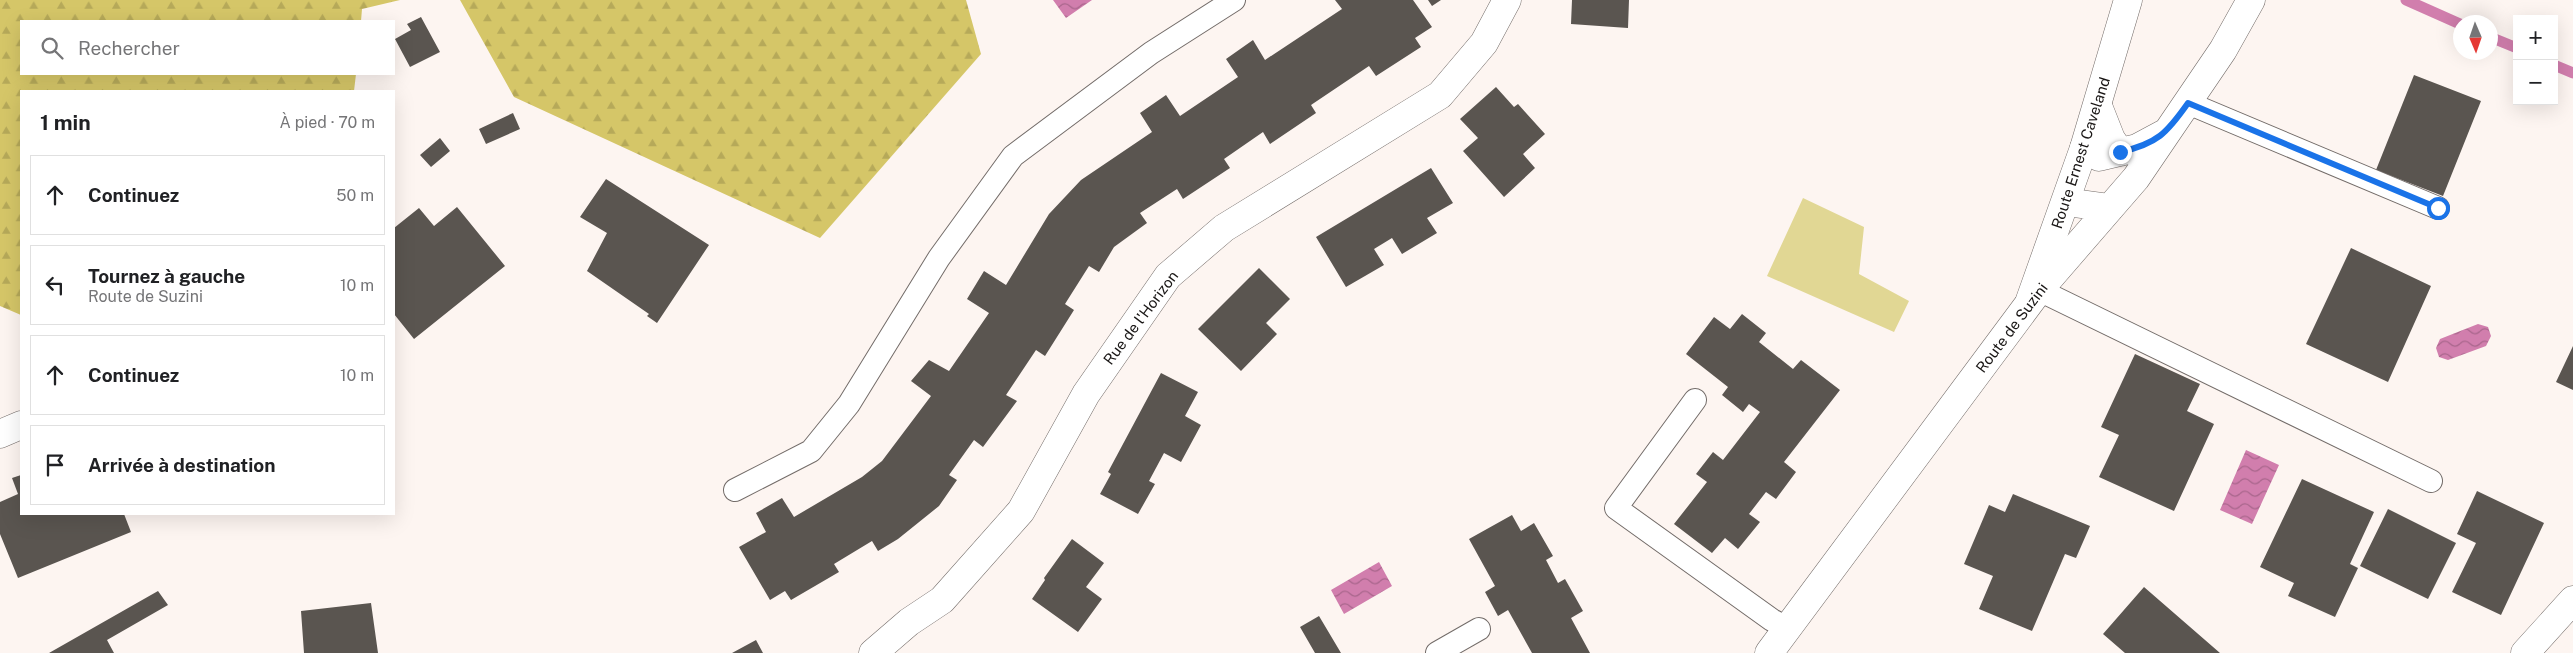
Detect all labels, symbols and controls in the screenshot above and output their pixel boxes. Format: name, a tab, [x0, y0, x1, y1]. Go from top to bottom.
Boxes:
north arrow	[2453, 15, 2498, 60]
map controls	[2513, 15, 2558, 105]
button: +	[2513, 15, 2558, 60]
search box	[20, 20, 395, 75]
icon: search	[38, 34, 66, 62]
text: Rechercher	[78, 37, 180, 59]
button: −	[2513, 60, 2558, 105]
street label: Route Ernest Caveland	[2048, 75, 2113, 231]
text: 1 min	[40, 110, 91, 135]
text: À pied · 70 m	[280, 113, 375, 132]
route end	[2109, 141, 2132, 164]
icon: ahead	[41, 181, 69, 209]
text: Continuez	[88, 184, 179, 206]
text: 50 m	[336, 186, 374, 205]
route start	[2427, 197, 2450, 220]
text: Tournez à gauche	[88, 265, 245, 287]
street label: Rue de l'Horizon	[1100, 267, 1181, 368]
icon: left	[41, 271, 69, 299]
text: 10 m	[340, 276, 374, 295]
street label: Route de Suzini	[1972, 280, 2051, 376]
text: Route de Suzini	[88, 287, 203, 306]
icon: ahead	[41, 361, 69, 389]
text: Continuez	[88, 364, 179, 386]
text: 10 m	[340, 366, 374, 385]
icon: arrive	[41, 451, 69, 479]
text: Arrivée à destination	[88, 454, 276, 476]

